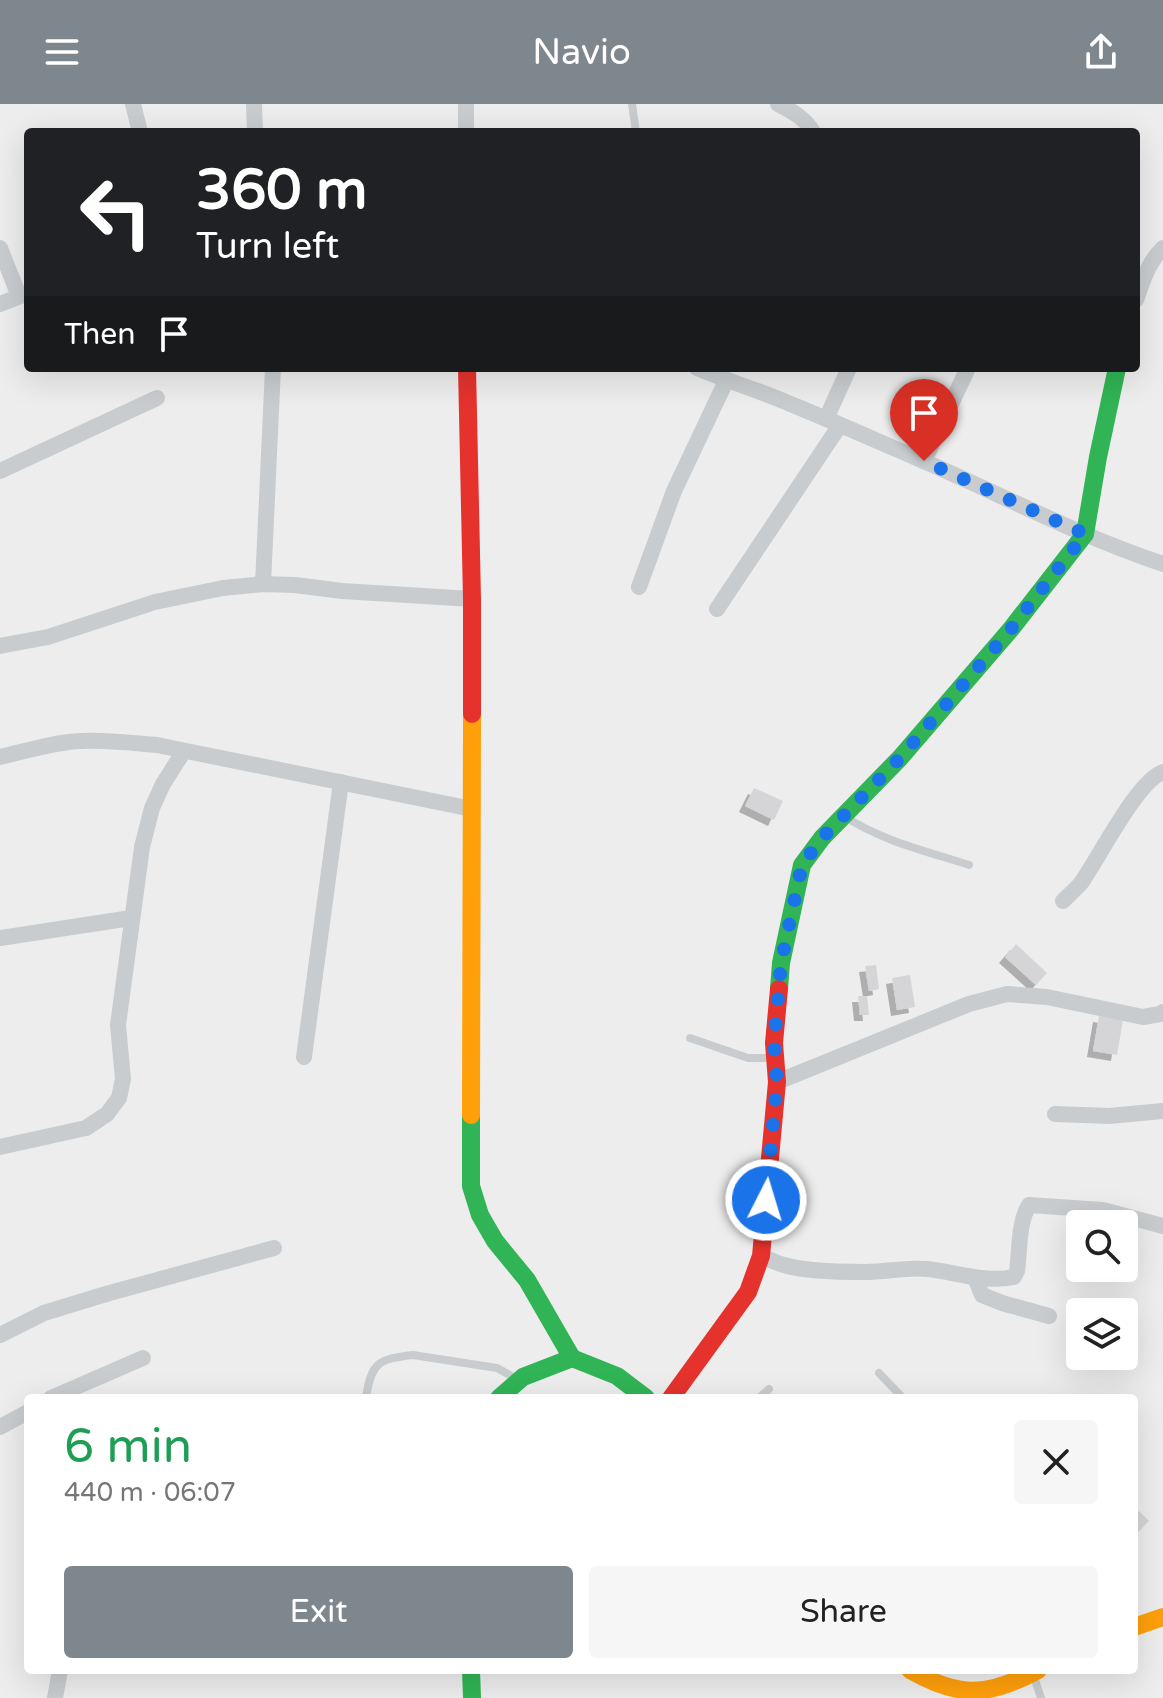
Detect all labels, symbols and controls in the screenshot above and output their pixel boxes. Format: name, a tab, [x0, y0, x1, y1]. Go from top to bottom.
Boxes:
icon: menu	[40, 30, 84, 74]
icon: share	[1079, 30, 1123, 74]
text: Navio	[532, 31, 631, 74]
text: 360 m	[196, 157, 367, 224]
icon: left	[64, 160, 168, 264]
text: Turn left	[196, 225, 339, 268]
icon: arrive	[152, 312, 196, 356]
text: Then	[64, 316, 136, 353]
pin	[890, 379, 958, 461]
icon: arrive	[902, 391, 946, 435]
position arrow	[724, 1158, 808, 1242]
map controls	[1066, 1210, 1138, 1370]
button: search	[1066, 1210, 1138, 1282]
button: layers	[1066, 1298, 1138, 1370]
text: 6 min	[64, 1418, 192, 1476]
button: close	[1014, 1420, 1098, 1504]
text: 440 m · 06:07	[64, 1477, 236, 1508]
button: Exit	[64, 1566, 573, 1658]
button: Share	[589, 1566, 1098, 1658]

